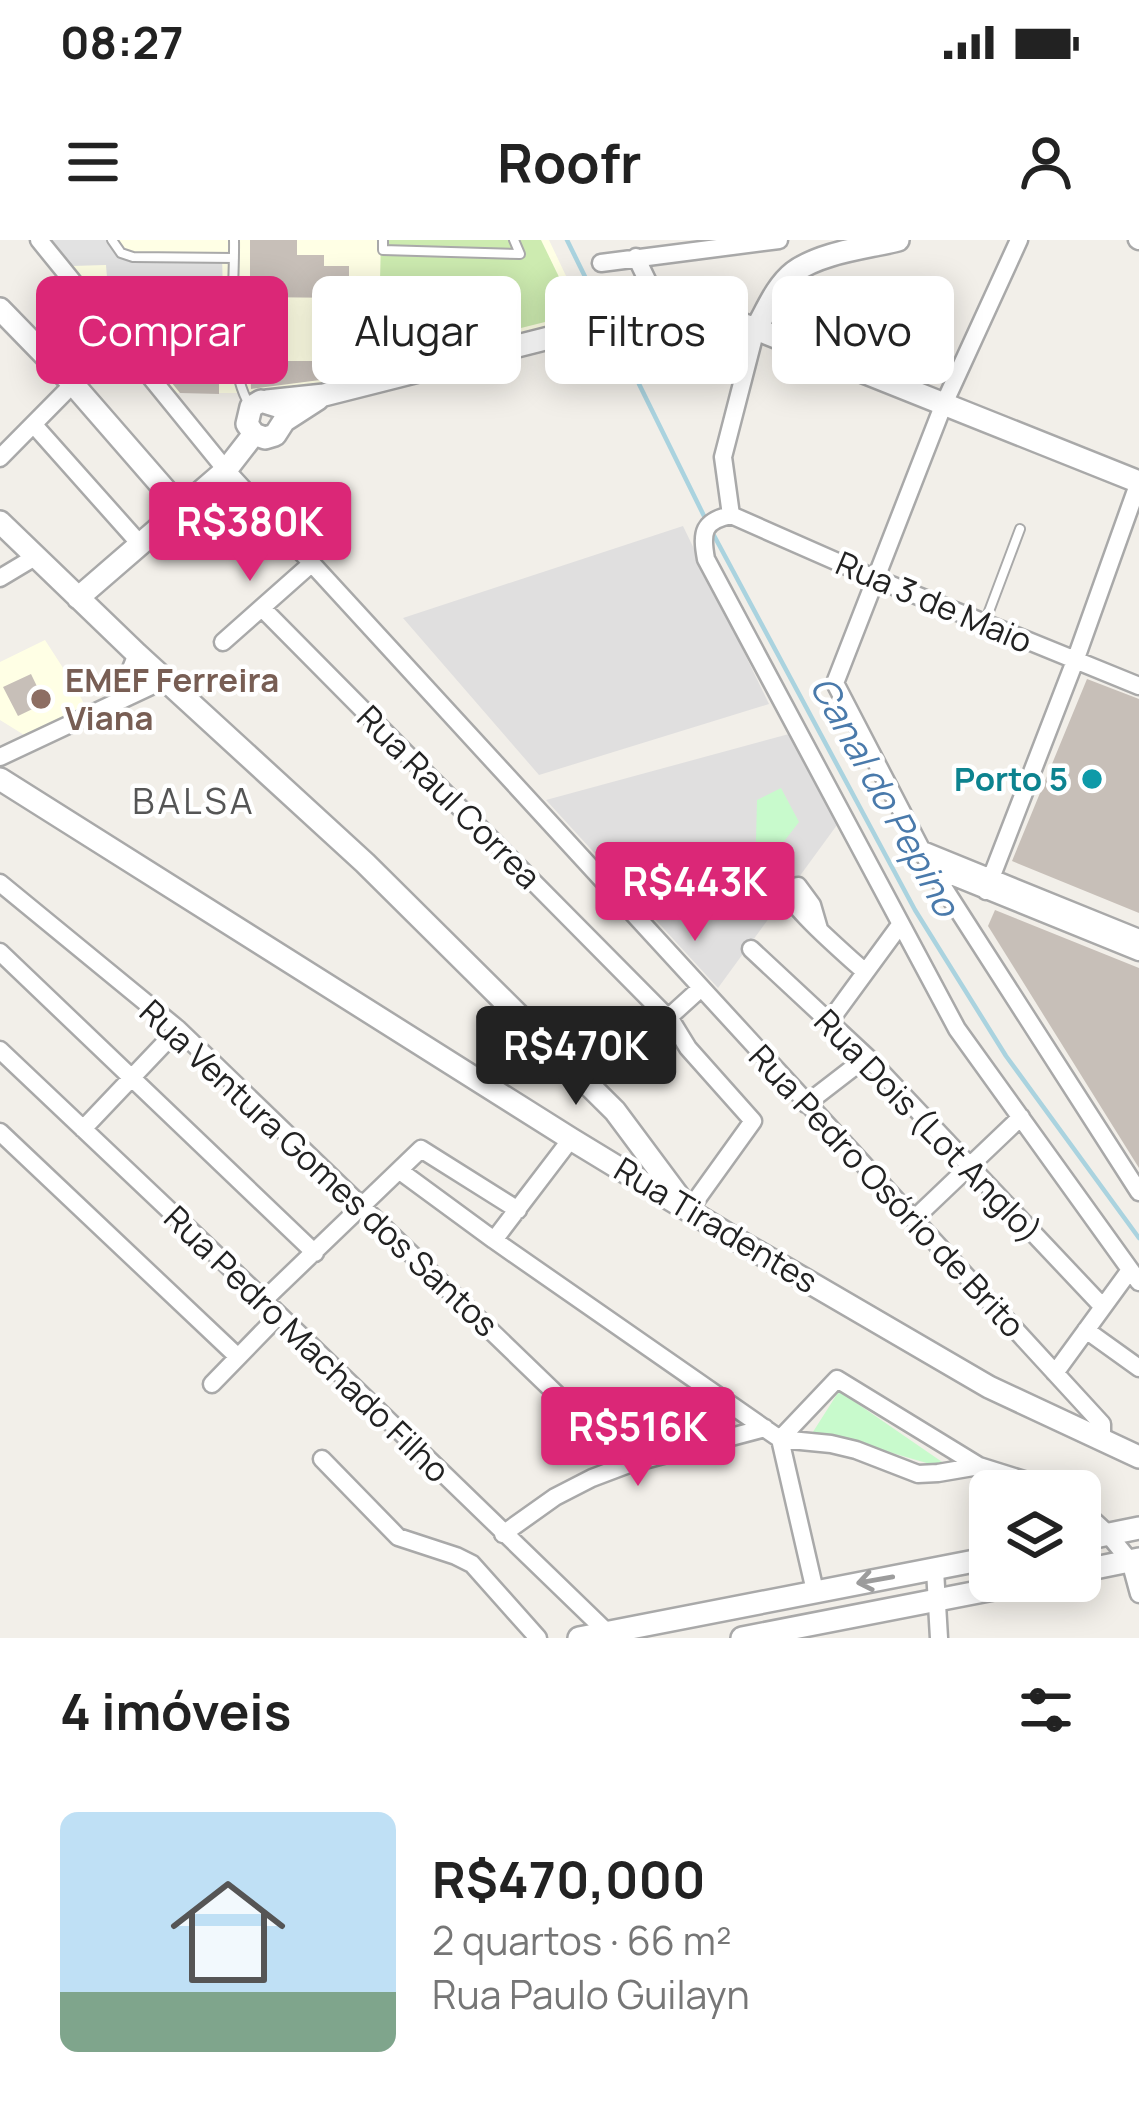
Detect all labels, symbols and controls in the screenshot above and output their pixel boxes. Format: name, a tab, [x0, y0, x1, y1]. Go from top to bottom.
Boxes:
text: 08:27	[60, 11, 183, 73]
text: Roofr	[497, 125, 642, 199]
icon: menu	[60, 129, 126, 195]
icon: person	[1013, 129, 1079, 195]
chip: Comprar	[36, 276, 288, 384]
chip: Alugar	[312, 276, 521, 384]
chip: Filtros	[545, 276, 748, 384]
chip: Novo	[772, 276, 954, 384]
pin: R$380K	[152, 482, 348, 584]
text: R$380K	[176, 494, 324, 548]
street label: Rua 3 de Maio	[829, 540, 1039, 663]
place label: EMEF Ferreira Viana	[65, 657, 279, 740]
water label: Canal do Pepino	[799, 667, 973, 927]
marker: EMEF Ferreira Viana	[28, 686, 54, 712]
street label: Rua Raul Correa	[348, 695, 551, 898]
place label: Porto 5	[954, 756, 1068, 801]
marker: Porto 5	[1079, 766, 1105, 792]
district label: BALSA	[132, 776, 256, 825]
pin: R$443K	[597, 842, 793, 944]
text: R$443K	[622, 854, 768, 908]
street label: Rua Ventura Gomes dos Santos	[130, 989, 508, 1346]
street label: Rua Dois (Lot Anglo)	[805, 999, 1052, 1252]
pin: R$470K	[478, 1006, 674, 1108]
text: R$470K	[503, 1018, 649, 1072]
street label: Rua Pedro Osório de Brito	[739, 1034, 1035, 1347]
street label: Rua Tiradentes	[606, 1146, 826, 1303]
street label: Rua Pedro Machado Filho	[155, 1195, 460, 1492]
pin: R$516K	[540, 1387, 736, 1489]
text: R$516K	[568, 1399, 708, 1453]
map controls	[969, 1470, 1101, 1602]
button: layers	[969, 1470, 1101, 1602]
one-way arrow	[856, 1570, 895, 1593]
text: 4 imóveis	[60, 1676, 291, 1745]
icon: filters	[1013, 1677, 1079, 1743]
text: R$470,000	[432, 1844, 706, 1913]
icon: home	[156, 1860, 300, 2004]
text: 2 quartos · 66 m²	[432, 1913, 732, 1967]
text: Rua Paulo Guilayn	[432, 1967, 750, 2021]

